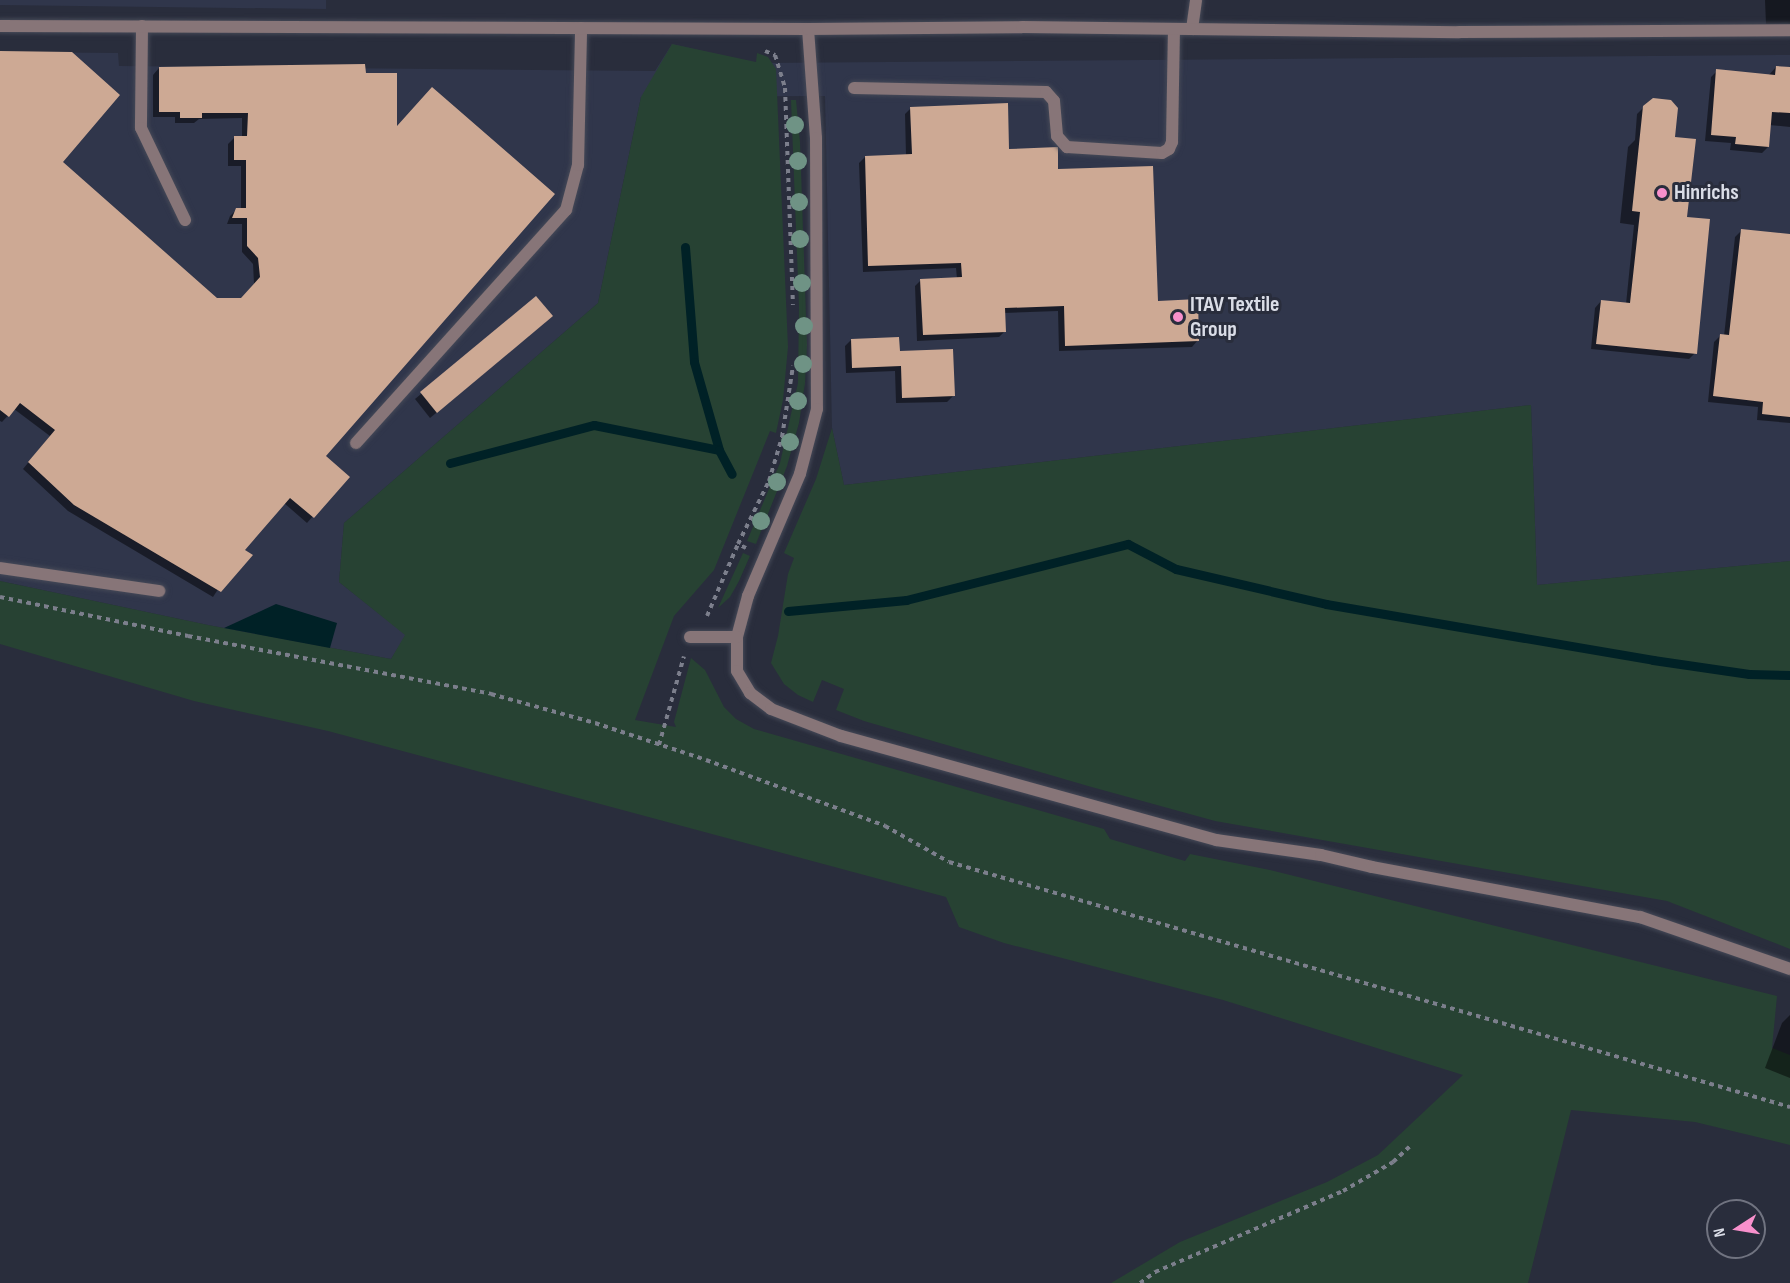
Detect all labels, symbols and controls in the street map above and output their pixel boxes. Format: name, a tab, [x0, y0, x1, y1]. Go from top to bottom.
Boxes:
place label: Hinrichs	[1674, 180, 1739, 206]
marker: Hinrichs	[1655, 186, 1669, 200]
place label: ITAV Textile Group	[1190, 291, 1279, 342]
marker: ITAV Textile Group	[1171, 310, 1185, 324]
north arrow	[1706, 1199, 1766, 1259]
text: N	[1710, 1226, 1730, 1239]

